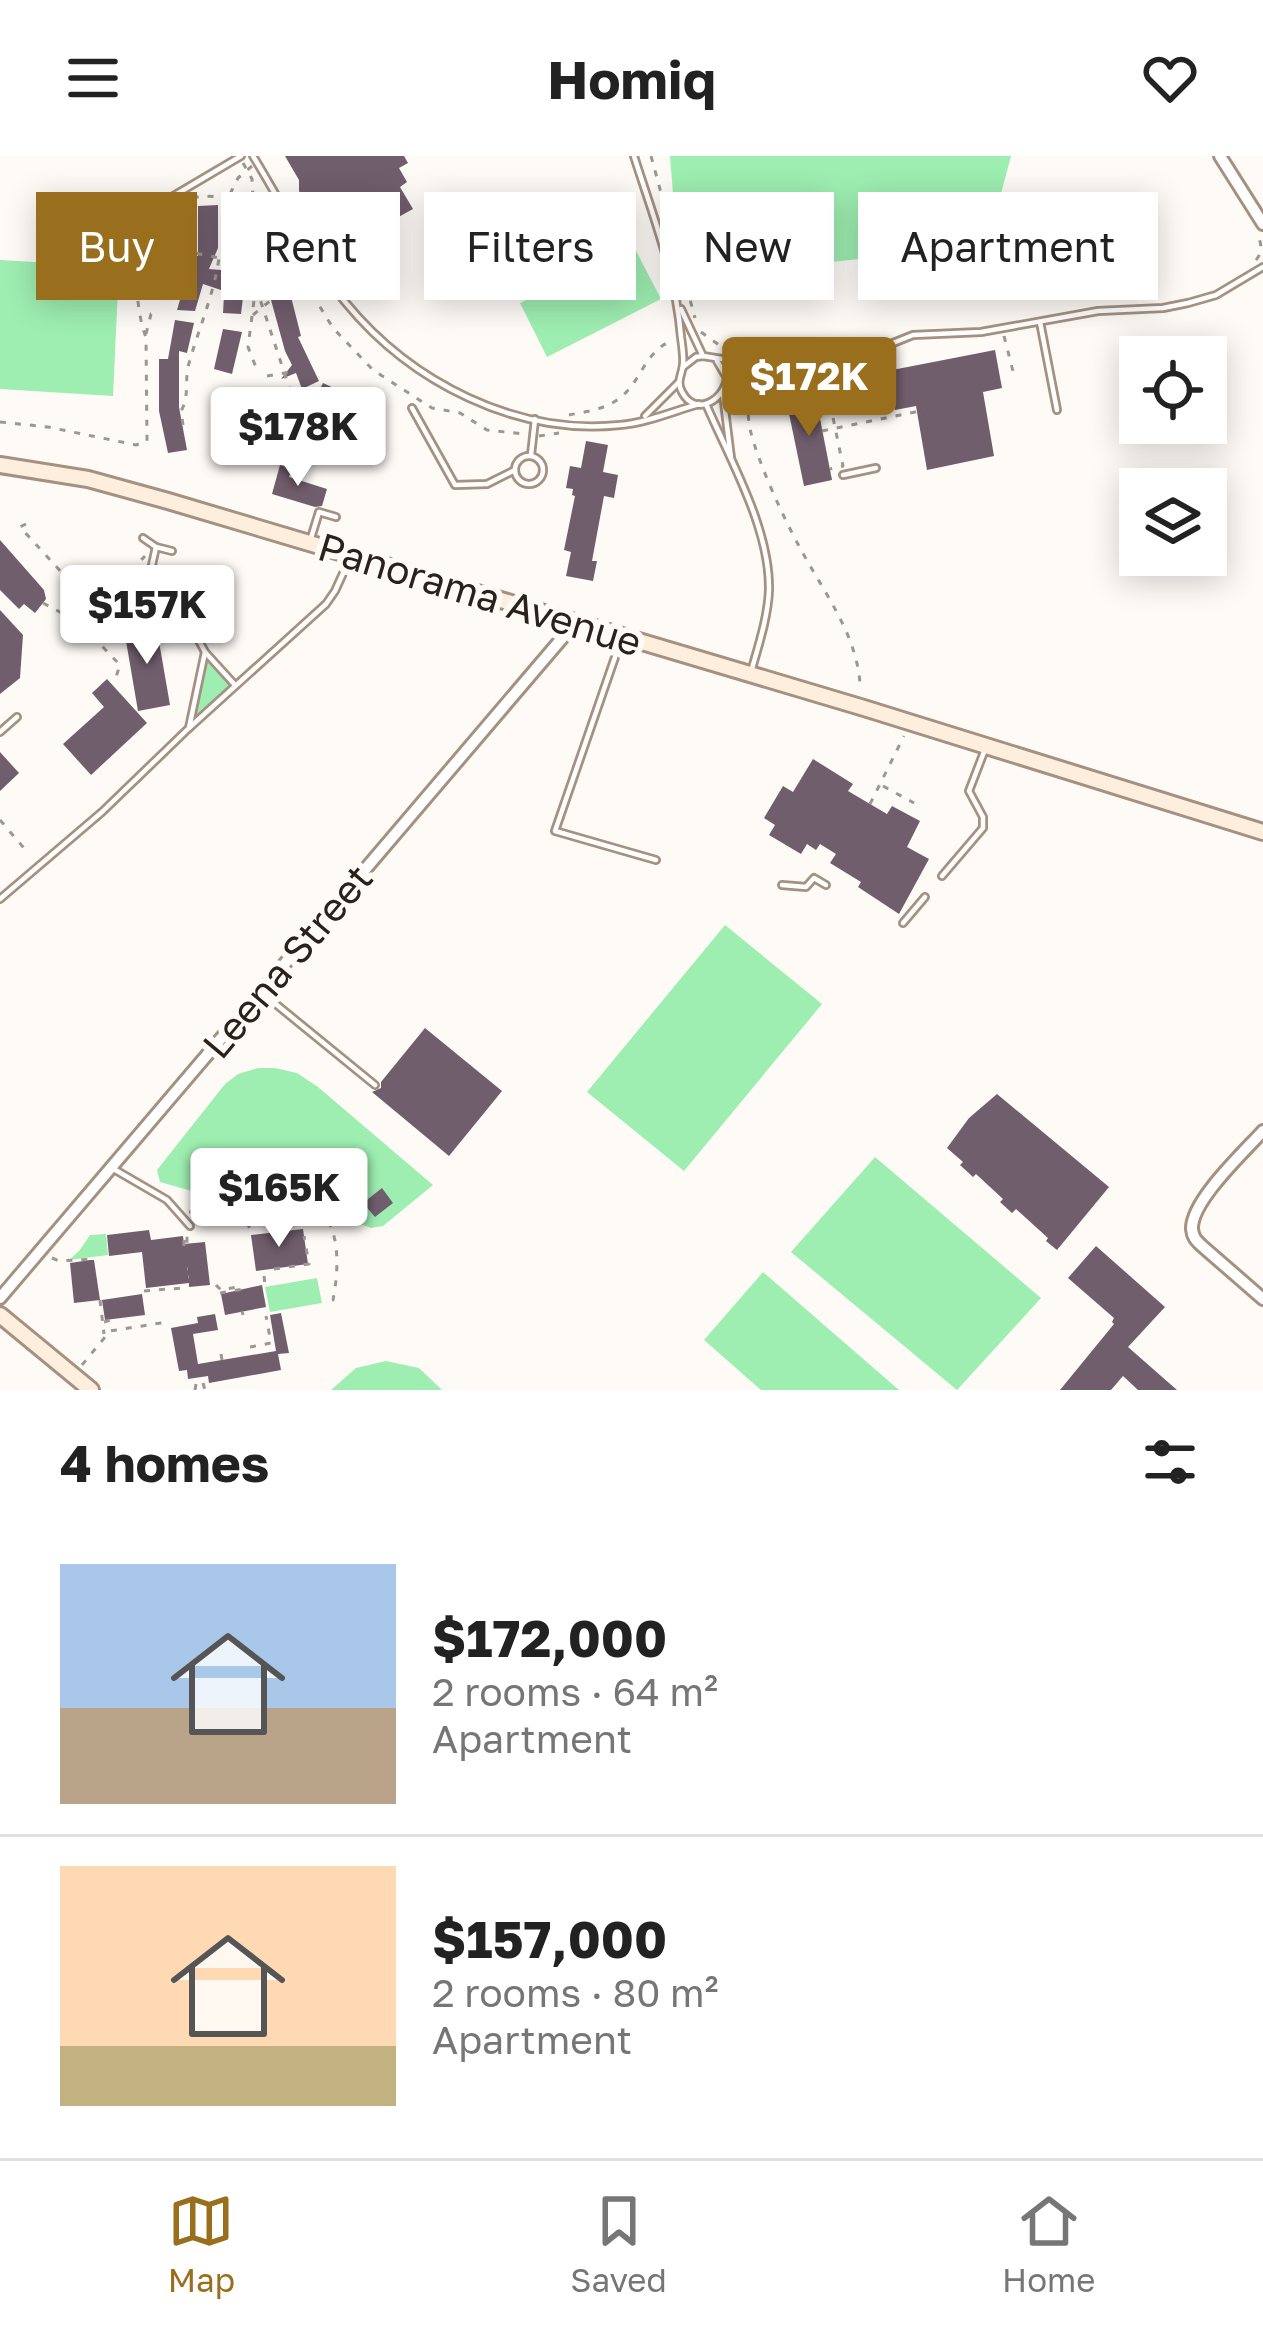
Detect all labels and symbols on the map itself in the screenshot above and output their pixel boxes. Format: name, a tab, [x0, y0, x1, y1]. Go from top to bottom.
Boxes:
pin: $172K	[725, 337, 893, 439]
pin: $178K	[214, 387, 382, 489]
street label: Panorama Avenue	[313, 522, 647, 666]
pin: $157K	[63, 565, 231, 667]
street label: Leena Street	[192, 855, 382, 1067]
pin: $165K	[195, 1148, 363, 1250]

